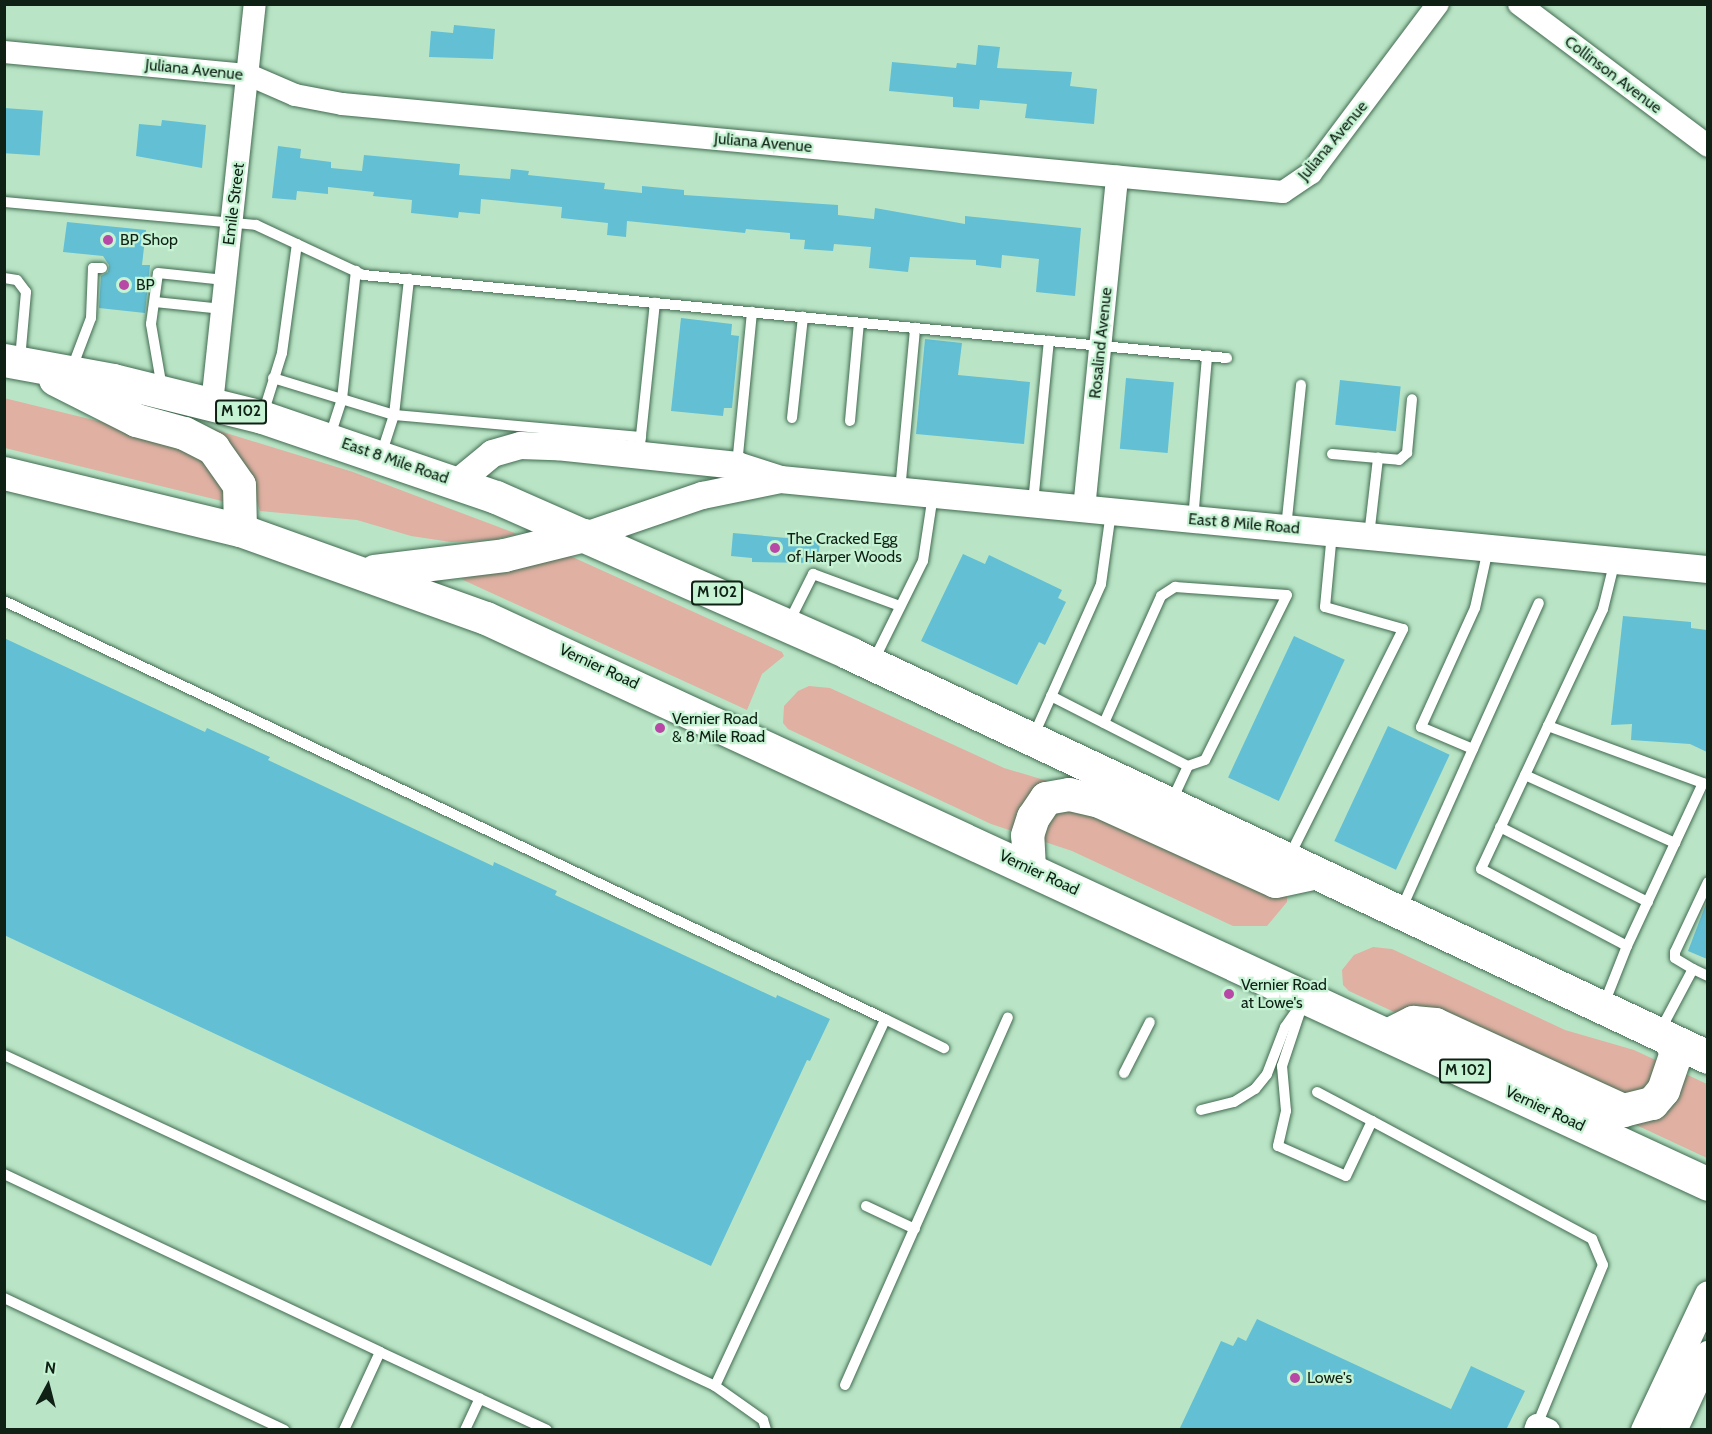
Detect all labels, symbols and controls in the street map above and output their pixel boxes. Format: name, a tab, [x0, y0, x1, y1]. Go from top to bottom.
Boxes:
street label: Collinson Avenue	[1560, 32, 1666, 118]
street label: Juliana Avenue	[144, 55, 244, 85]
street label: Juliana Avenue	[1294, 97, 1372, 185]
street label: Juliana Avenue	[713, 129, 813, 157]
street label: Emile Street	[219, 162, 249, 246]
place label: BP Shop	[120, 230, 178, 250]
marker: BP Shop	[101, 233, 115, 247]
place label: BP	[136, 275, 155, 295]
marker: BP	[117, 278, 131, 292]
street label: Rosalind Avenue	[1086, 286, 1116, 400]
road number: M 102	[214, 400, 268, 424]
street label: East 8 Mile Road	[339, 434, 451, 488]
street label: East 8 Mile Road	[1187, 510, 1301, 538]
place label: The Cracked Egg of Harper Woods	[787, 529, 902, 567]
marker: The Cracked Egg of Harper Woods	[768, 541, 782, 555]
road number: M 102	[690, 581, 744, 605]
street label: Vernier Road	[556, 640, 642, 694]
place label: Vernier Road & 8 Mile Road	[672, 709, 765, 747]
marker: Vernier Road & 8 Mile Road	[653, 721, 667, 735]
street label: Vernier Road	[996, 846, 1082, 900]
place label: Vernier Road at Lowe's	[1241, 975, 1327, 1013]
marker: Vernier Road at Lowe's	[1222, 987, 1236, 1001]
road number: M 102	[1438, 1059, 1492, 1083]
street label: Vernier Road	[1502, 1082, 1588, 1136]
north arrow	[18, 1356, 78, 1416]
text: N	[43, 1358, 57, 1378]
place label: Lowe's	[1307, 1368, 1352, 1388]
marker: Lowe's	[1288, 1371, 1302, 1385]

